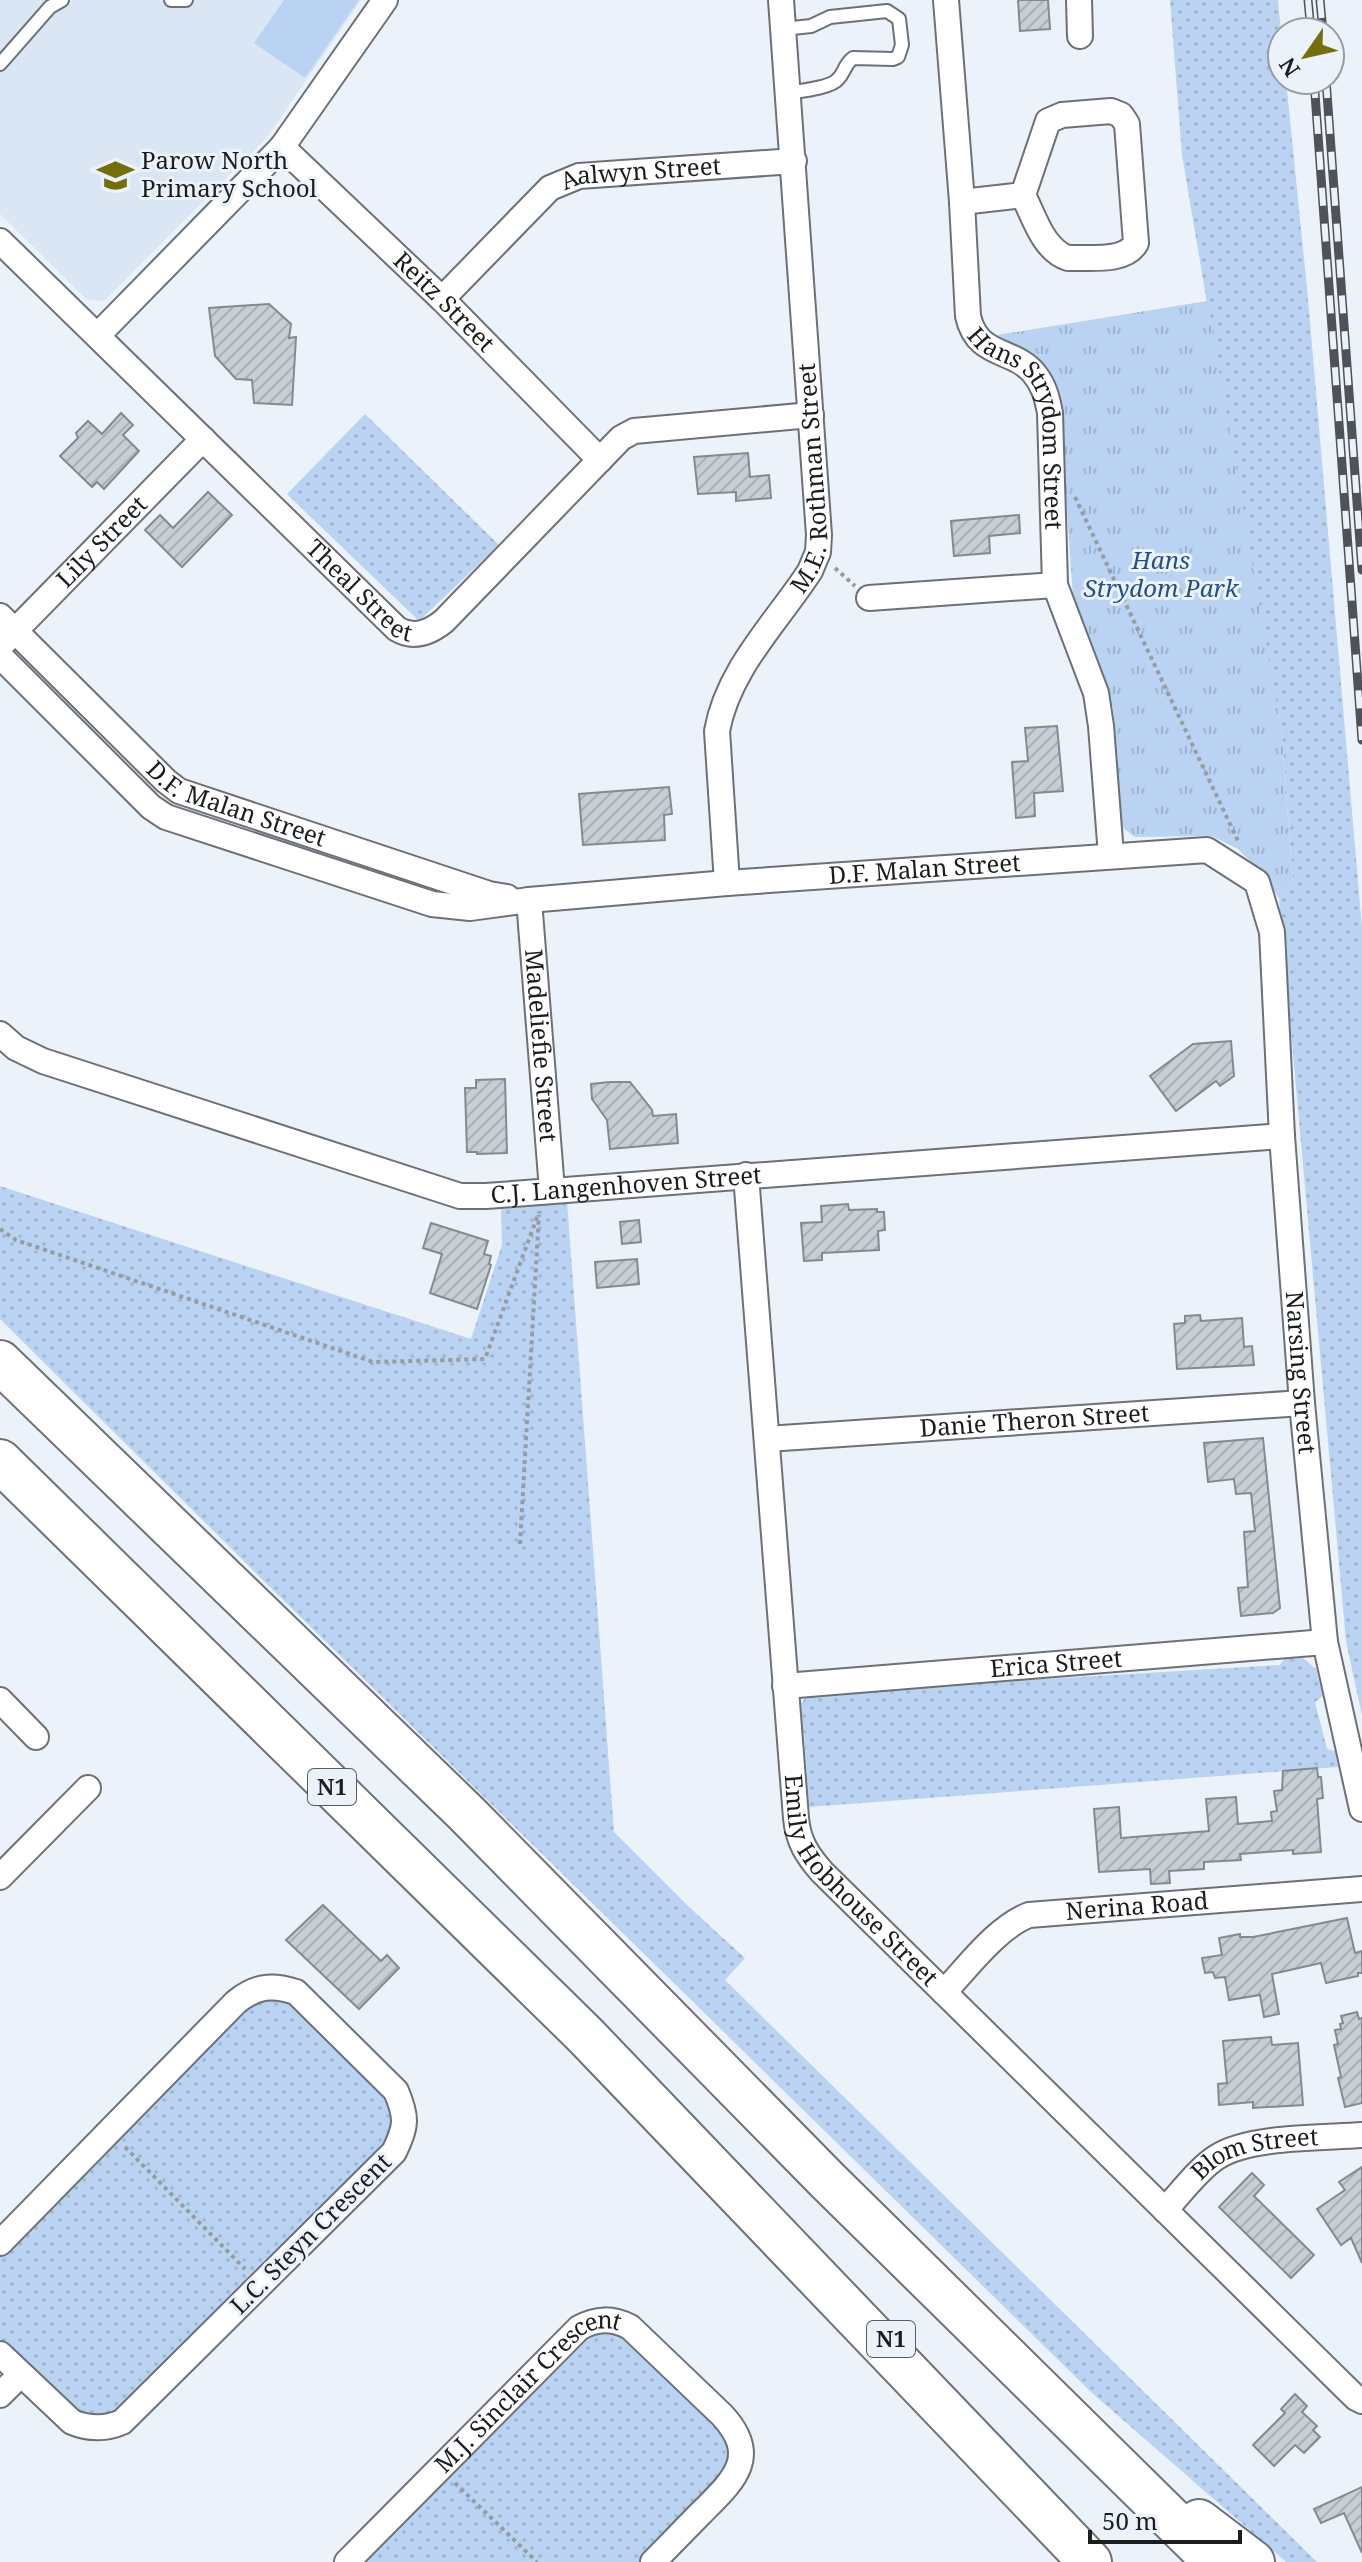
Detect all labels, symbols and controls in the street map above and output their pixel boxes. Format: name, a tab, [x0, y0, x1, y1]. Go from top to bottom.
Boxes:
north arrow	[1266, 16, 1346, 96]
text: N	[1271, 52, 1306, 83]
place label: Parow North Primary School	[141, 143, 318, 204]
street label: Aalwyn Street	[555, 148, 722, 197]
school or university icon: Parow North Primary School	[96, 156, 134, 194]
street label: Reitz Street	[387, 243, 503, 358]
street label: Hans Strydom Street	[961, 319, 1071, 530]
street label: M.E. Rothman Street	[782, 362, 834, 599]
street label: Lily Street	[48, 488, 154, 594]
street label: Theal Street	[300, 531, 416, 649]
park label: Hans Strydom Park	[1084, 543, 1240, 604]
street label: D.F. Malan Street	[140, 753, 330, 854]
street label: D.F. Malan Street	[828, 845, 1022, 891]
street label: Madeliefie Street	[518, 948, 566, 1143]
street label: C.J. Langenhoven Street	[489, 1157, 762, 1211]
street label: Narsing Street	[1279, 1290, 1325, 1455]
street label: Danie Theron Street	[918, 1395, 1150, 1444]
street label: Erica Street	[989, 1641, 1123, 1684]
road number: N1	[308, 1769, 356, 1805]
street label: Emily Hobhouse Street	[778, 1773, 946, 1993]
street label: Nerina Road	[1064, 1883, 1210, 1927]
street label: Blom Street	[1183, 2119, 1319, 2186]
street label: L.C. Steyn Crescent	[222, 2145, 398, 2321]
street label: M.J. Sinclair Crescent	[426, 2302, 625, 2480]
road number: N1	[867, 2321, 915, 2357]
scale bar	[1090, 2494, 1240, 2544]
text: 50 m	[1102, 2504, 1158, 2537]

